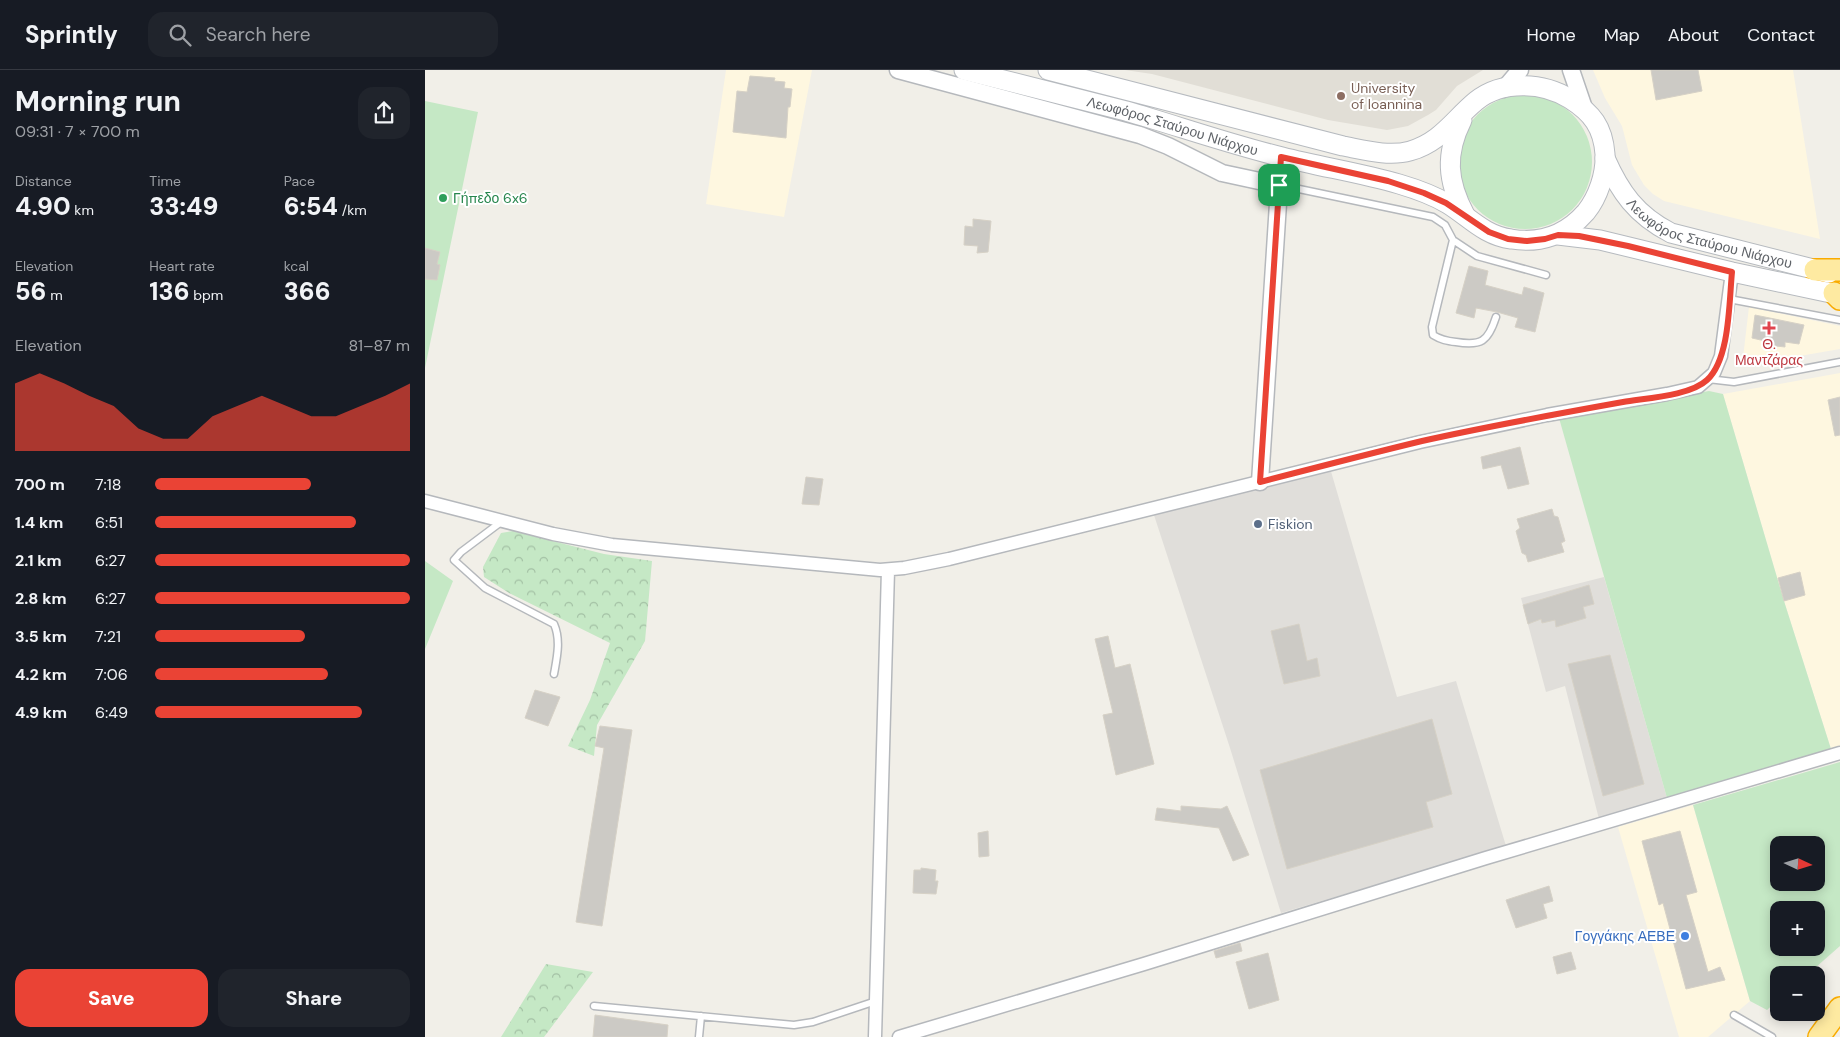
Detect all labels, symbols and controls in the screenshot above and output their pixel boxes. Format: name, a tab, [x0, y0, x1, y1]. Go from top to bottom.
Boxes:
search box	[148, 12, 498, 57]
text: Sprintly	[25, 19, 118, 50]
icon: search	[166, 21, 194, 49]
text: Search here	[206, 22, 311, 47]
text: Home	[1526, 23, 1576, 47]
text: Map	[1604, 23, 1640, 47]
text: About	[1668, 23, 1719, 47]
text: Contact	[1747, 23, 1815, 47]
place label: University of Ioannina	[1351, 79, 1422, 113]
text: Morning run	[15, 83, 181, 120]
button: share	[358, 87, 410, 139]
marker: University of Ioannina	[1335, 90, 1347, 102]
street label: Λεωφόρος Σταύρου Νιάρχου	[1085, 92, 1260, 159]
text: 09:31 · 7 × 700 m	[15, 121, 140, 142]
pin	[1258, 164, 1300, 206]
icon: arrive	[1265, 171, 1293, 199]
text: Distance	[15, 172, 72, 190]
text: Time	[149, 172, 181, 190]
text: Pace	[284, 172, 315, 190]
place label: Γήπεδο 6x6	[453, 189, 528, 207]
text: 4.90	[15, 190, 71, 223]
text: 33:49	[149, 190, 218, 223]
text: 6:54	[284, 190, 338, 223]
marker: Γήπεδο 6x6	[437, 192, 449, 204]
street label: Λεωφόρος Σταύρου Νιάρχου	[1623, 194, 1794, 272]
text: km	[71, 201, 94, 219]
text: /km	[338, 201, 367, 219]
text: Elevation	[15, 257, 73, 275]
text: Heart rate	[149, 257, 215, 275]
text: kcal	[284, 257, 309, 275]
text: 56	[15, 275, 46, 308]
text: 136	[149, 275, 190, 308]
text: 366	[284, 275, 331, 308]
text: m	[46, 286, 63, 304]
text: bpm	[190, 286, 223, 304]
marker: Θ. Μαντζάρας	[1763, 322, 1775, 334]
text: Elevation	[15, 335, 82, 356]
text: 81–87 m	[349, 335, 410, 356]
place label: Θ. Μαντζάρας	[1735, 335, 1803, 369]
text: 700 m	[15, 474, 65, 495]
text: 7:18	[95, 474, 122, 495]
text: 1.4 km	[15, 512, 63, 533]
text: 6:51	[95, 512, 123, 533]
place label: Fiskion	[1268, 515, 1313, 533]
marker: Fiskion	[1252, 518, 1264, 530]
text: 2.1 km	[15, 550, 62, 571]
text: 6:27	[95, 550, 126, 571]
text: 2.8 km	[15, 588, 66, 609]
text: 6:27	[95, 588, 126, 609]
text: 3.5 km	[15, 626, 67, 647]
text: 7:21	[95, 626, 121, 647]
text: 4.2 km	[15, 664, 67, 685]
text: 7:06	[95, 664, 128, 685]
text: 4.9 km	[15, 702, 67, 723]
text: 6:49	[95, 702, 128, 723]
north arrow	[1770, 836, 1825, 891]
map controls	[1770, 836, 1825, 1021]
button: +	[1770, 901, 1825, 956]
place label: Γογγάκης ΑΕΒΕ	[1575, 927, 1675, 945]
marker: Γογγάκης ΑΕΒΕ	[1679, 930, 1691, 942]
button: −	[1770, 966, 1825, 1021]
button: Save	[15, 969, 208, 1027]
button: Share	[218, 969, 410, 1027]

